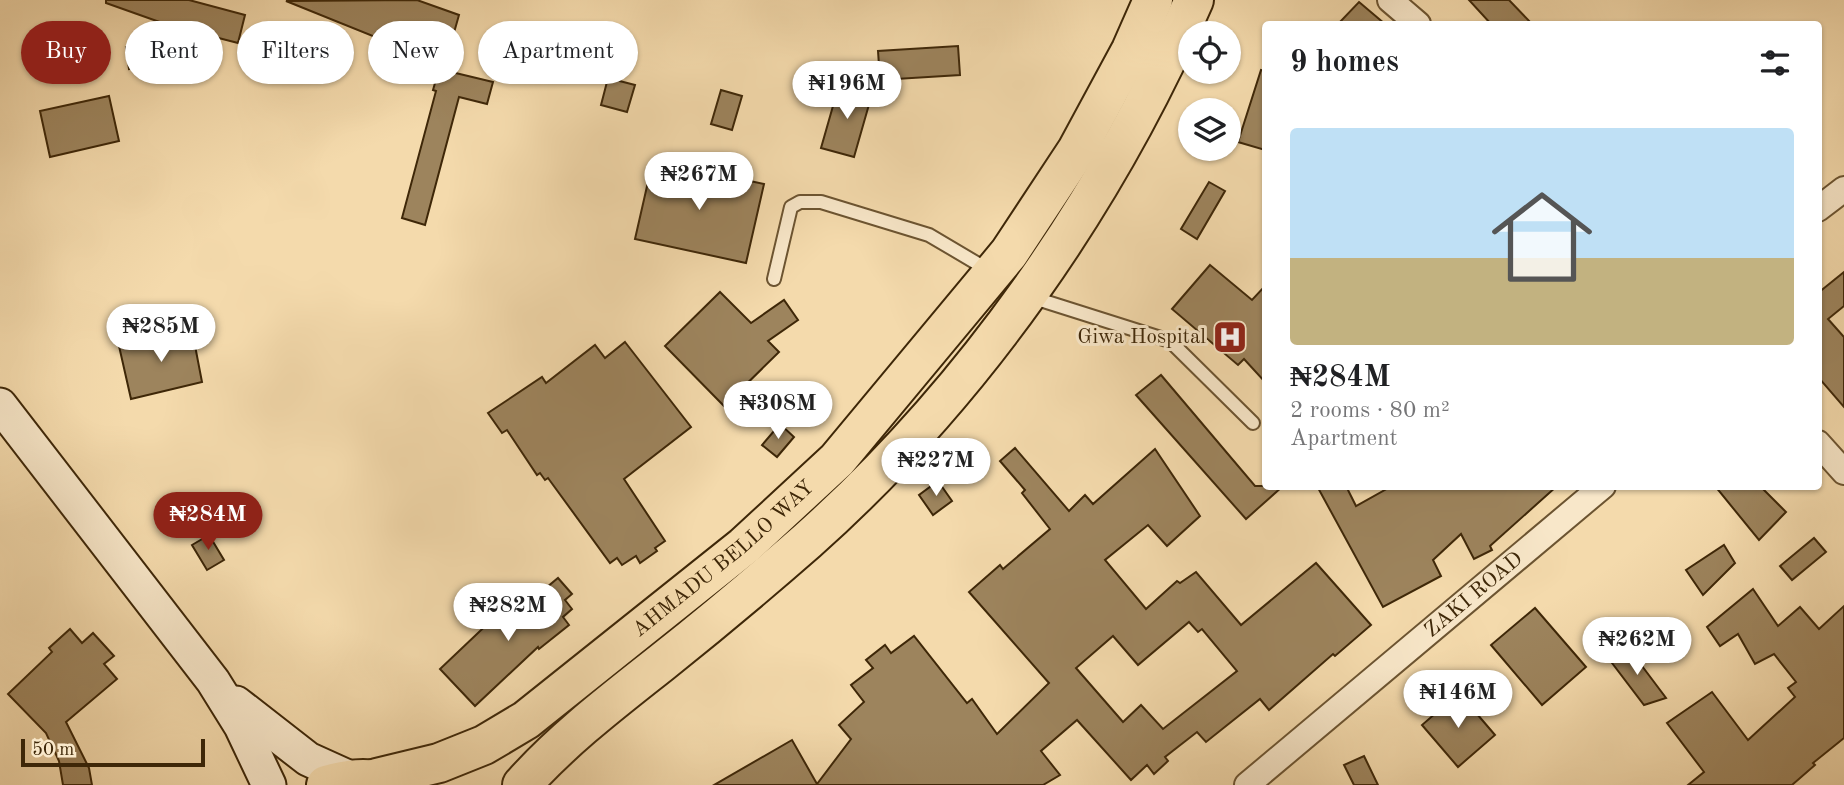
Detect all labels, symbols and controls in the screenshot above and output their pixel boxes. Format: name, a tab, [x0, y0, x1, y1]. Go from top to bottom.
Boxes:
chip: Buy	[21, 21, 111, 84]
chip: Rent	[125, 21, 223, 84]
chip: Filters	[237, 21, 354, 84]
chip: New	[368, 21, 464, 84]
chip: Apartment	[478, 21, 638, 84]
map controls	[1178, 21, 1241, 161]
button: locate	[1178, 21, 1241, 84]
icon: filters	[1756, 44, 1794, 82]
text: 9 homes	[1290, 48, 1399, 78]
pin: ₦196M	[798, 61, 896, 121]
text: ₦196M	[808, 72, 886, 95]
button: layers	[1178, 98, 1241, 161]
pin: ₦267M	[650, 152, 748, 212]
text: ₦267M	[660, 163, 738, 186]
icon: home	[1479, 174, 1605, 300]
pin: ₦285M	[112, 304, 210, 364]
text: ₦285M	[122, 315, 200, 338]
hospital icon: Giwa Hospital	[1211, 318, 1249, 356]
place label: Giwa Hospital	[1077, 327, 1206, 348]
text: ₦284M	[1290, 363, 1391, 393]
pin: ₦308M	[729, 382, 827, 441]
text: ₦308M	[739, 392, 817, 415]
text: 2 rooms · 80 m²	[1290, 399, 1450, 422]
text: Apartment	[1290, 427, 1398, 450]
pin: ₦227M	[887, 438, 985, 498]
text: ₦227M	[897, 449, 975, 472]
street label: AHMADU BELLO WAY	[629, 477, 818, 641]
pin: ₦284M	[159, 492, 257, 552]
text: ₦284M	[169, 503, 247, 526]
street label: ZAKI ROAD	[1421, 548, 1527, 642]
pin: ₦282M	[459, 584, 557, 643]
text: ₦282M	[469, 594, 547, 617]
pin: ₦262M	[1588, 618, 1686, 677]
text: ₦262M	[1598, 628, 1676, 651]
pin: ₦146M	[1409, 670, 1507, 730]
text: ₦146M	[1419, 681, 1497, 704]
scale bar	[21, 736, 205, 768]
text: 50 m	[32, 741, 74, 760]

